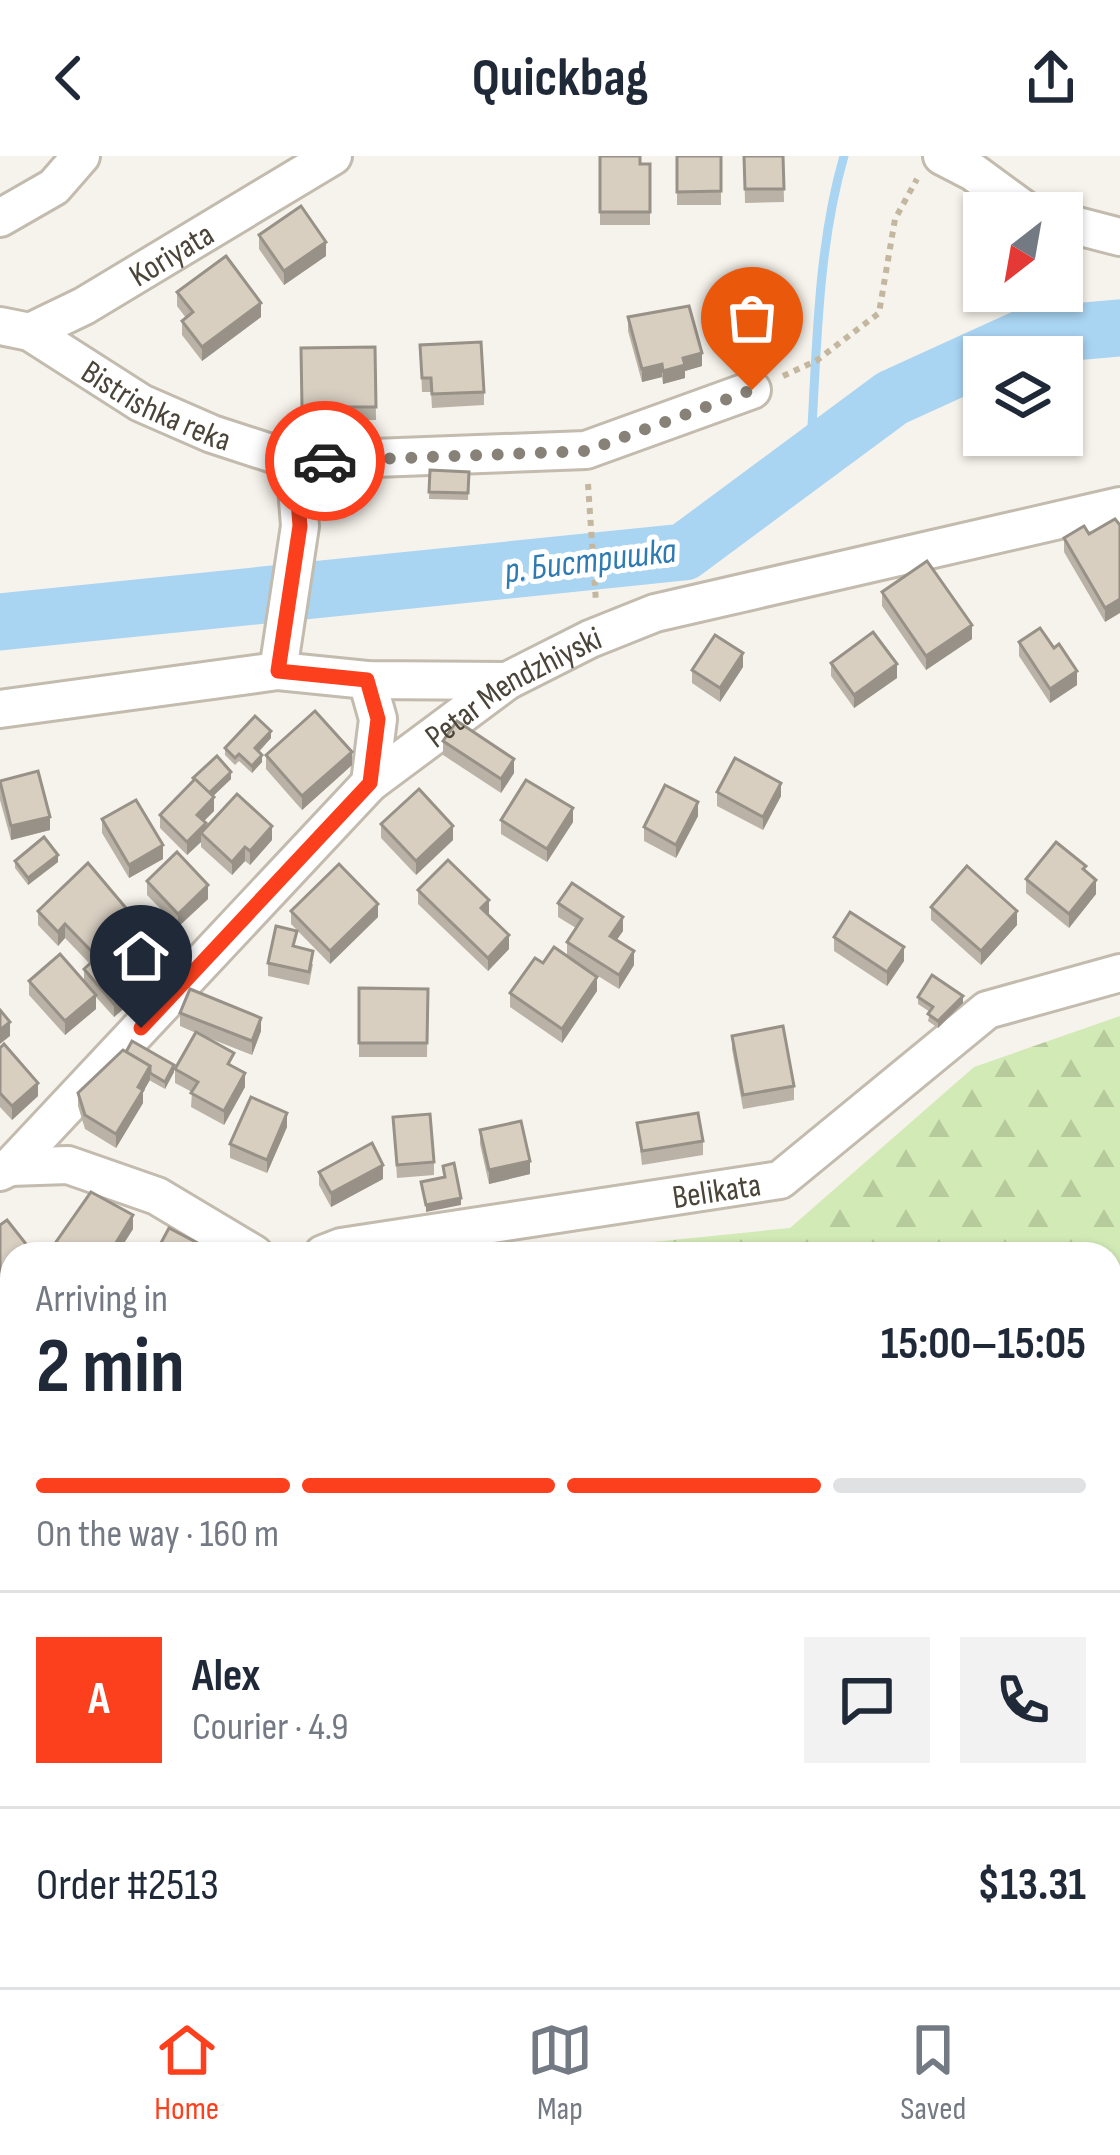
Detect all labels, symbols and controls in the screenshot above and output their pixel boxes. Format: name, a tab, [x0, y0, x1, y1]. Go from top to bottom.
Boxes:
icon: back	[36, 45, 102, 111]
icon: share	[1018, 45, 1084, 111]
text: Quickbag	[472, 46, 648, 111]
north arrow	[963, 192, 1083, 312]
map controls	[963, 192, 1083, 456]
street label: Koriyata	[123, 215, 221, 296]
pin	[701, 267, 803, 390]
icon: bag	[719, 285, 785, 351]
button: layers	[963, 336, 1083, 456]
street label: Bistrishka reka	[74, 352, 236, 461]
courier	[265, 401, 385, 521]
icon: car	[292, 428, 358, 494]
water label: р. Бистришка	[501, 530, 679, 593]
street label: Petar Mendzhiyski	[418, 619, 607, 757]
pin	[90, 905, 192, 1028]
icon: home	[108, 923, 174, 989]
street label: Belikata	[670, 1165, 764, 1218]
text: Arriving in	[36, 1276, 168, 1323]
text: 15:00–15:05	[881, 1317, 1086, 1372]
text: 2 min	[36, 1321, 185, 1414]
text: On the way · 160 m	[36, 1511, 279, 1558]
button: chat	[804, 1637, 930, 1763]
button: phone	[960, 1637, 1086, 1763]
text: Alex	[192, 1649, 260, 1704]
text: A	[88, 1672, 110, 1727]
text: Courier · 4.9	[192, 1704, 349, 1751]
text: Order #2513	[36, 1858, 219, 1913]
text: $13.31	[977, 1858, 1086, 1913]
tab: Home	[154, 2017, 220, 2129]
tab: Map	[527, 2017, 593, 2129]
tab: Saved	[900, 2017, 966, 2129]

